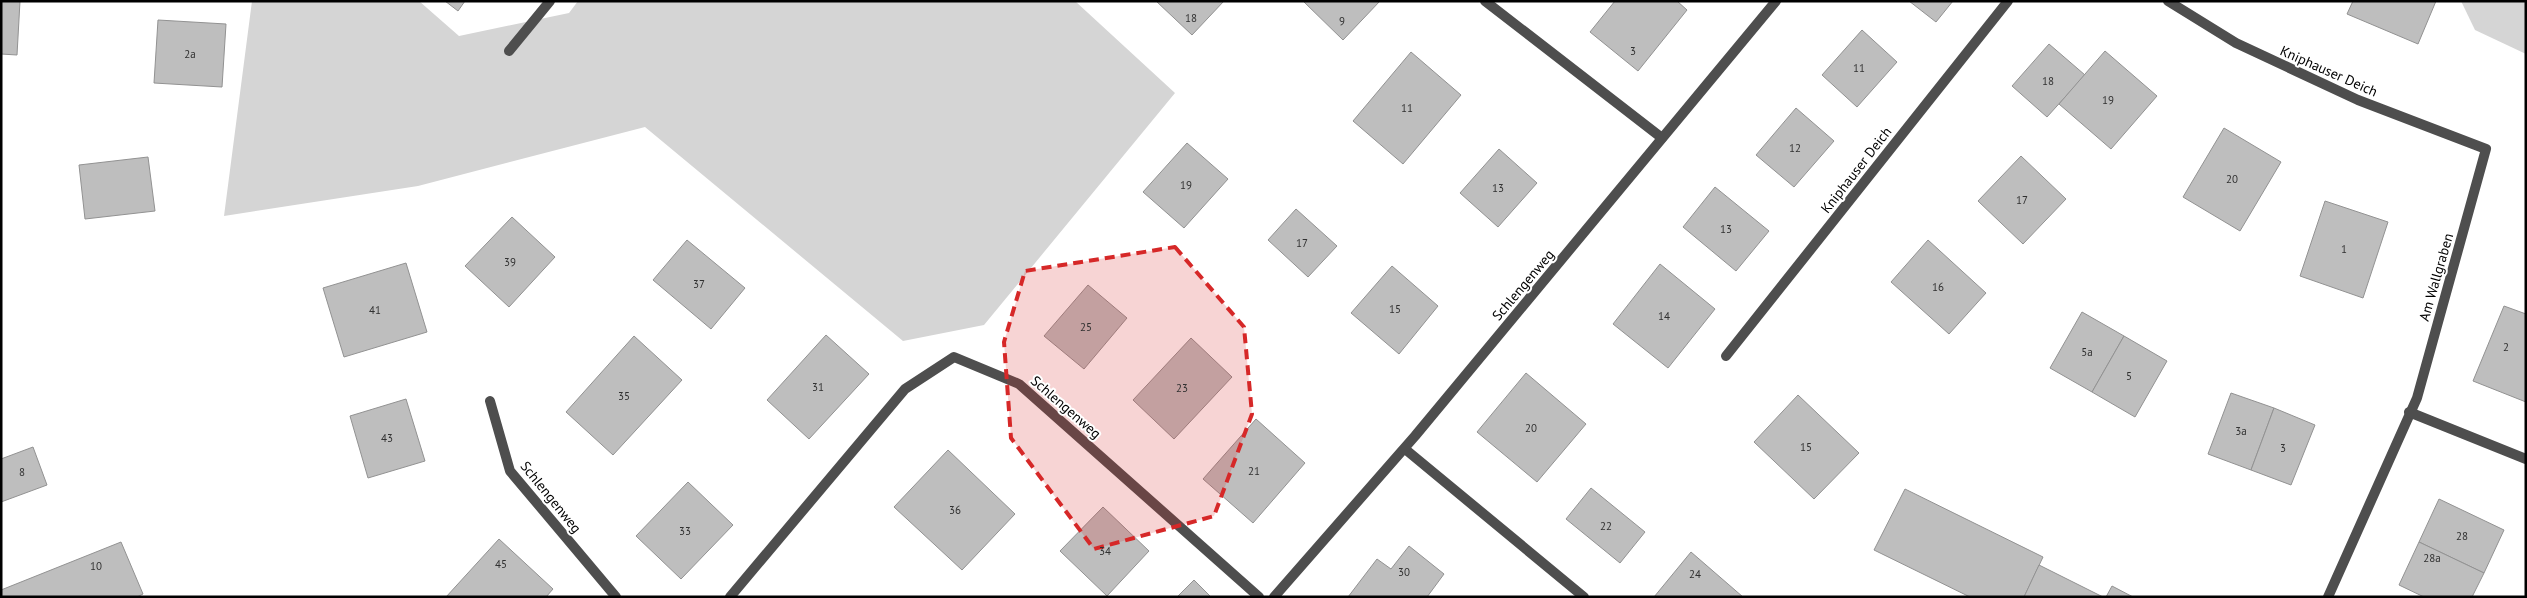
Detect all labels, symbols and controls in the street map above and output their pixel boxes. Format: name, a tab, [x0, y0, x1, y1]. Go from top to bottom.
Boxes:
house number: 18	[1185, 11, 1197, 25]
house number: 9	[1339, 14, 1345, 28]
street label: Kniphauser Deich	[2277, 41, 2381, 101]
house number: 3	[1630, 44, 1636, 58]
house number: 2a	[184, 47, 196, 61]
house number: 11	[1853, 61, 1865, 75]
house number: 18	[2042, 74, 2054, 88]
house number: 19	[2102, 93, 2114, 107]
house number: 11	[1401, 101, 1413, 115]
street label: Kniphauser Deich	[1817, 123, 1895, 217]
house number: 12	[1789, 141, 1801, 155]
house number: 20	[2226, 172, 2238, 186]
house number: 19	[1180, 178, 1192, 192]
house number: 13	[1492, 181, 1504, 195]
house number: 17	[2016, 193, 2028, 207]
house number: 13	[1720, 222, 1732, 236]
street label: Am Wallgraben	[2415, 231, 2457, 323]
house number: 17	[1296, 236, 1308, 250]
house number: 1	[2341, 242, 2347, 256]
street label: Schlengenweg	[1488, 246, 1558, 324]
house number: 39	[504, 255, 516, 269]
house number: 37	[693, 277, 705, 291]
house number: 16	[1932, 280, 1944, 294]
house number: 15	[1389, 302, 1401, 316]
house number: 41	[369, 303, 381, 317]
house number: 14	[1658, 309, 1670, 323]
house number: 25	[1080, 320, 1092, 334]
house number: 2	[2503, 340, 2509, 354]
house number: 5a	[2081, 345, 2093, 359]
house number: 5	[2126, 369, 2132, 383]
street label: Schlengenweg	[1027, 372, 1105, 442]
house number: 31	[812, 380, 824, 394]
house number: 23	[1176, 381, 1188, 395]
house number: 35	[618, 389, 630, 403]
house number: 20	[1525, 421, 1537, 435]
house number: 3a	[2235, 424, 2247, 438]
house number: 43	[381, 431, 393, 445]
house number: 15	[1800, 440, 1812, 454]
house number: 3	[2280, 441, 2286, 455]
street label: Schlengenweg	[517, 457, 585, 537]
house number: 21	[1248, 464, 1260, 478]
house number: 8	[19, 465, 25, 479]
house number: 36	[949, 503, 961, 517]
house number: 22	[1600, 519, 1612, 533]
house number: 33	[679, 524, 691, 538]
house number: 28	[2456, 529, 2468, 543]
house number: 34	[1099, 544, 1111, 558]
house number: 28a	[2423, 551, 2441, 565]
house number: 45	[495, 557, 507, 571]
house number: 10	[90, 559, 102, 573]
house number: 30	[1398, 565, 1410, 579]
house number: 24	[1689, 567, 1701, 581]

